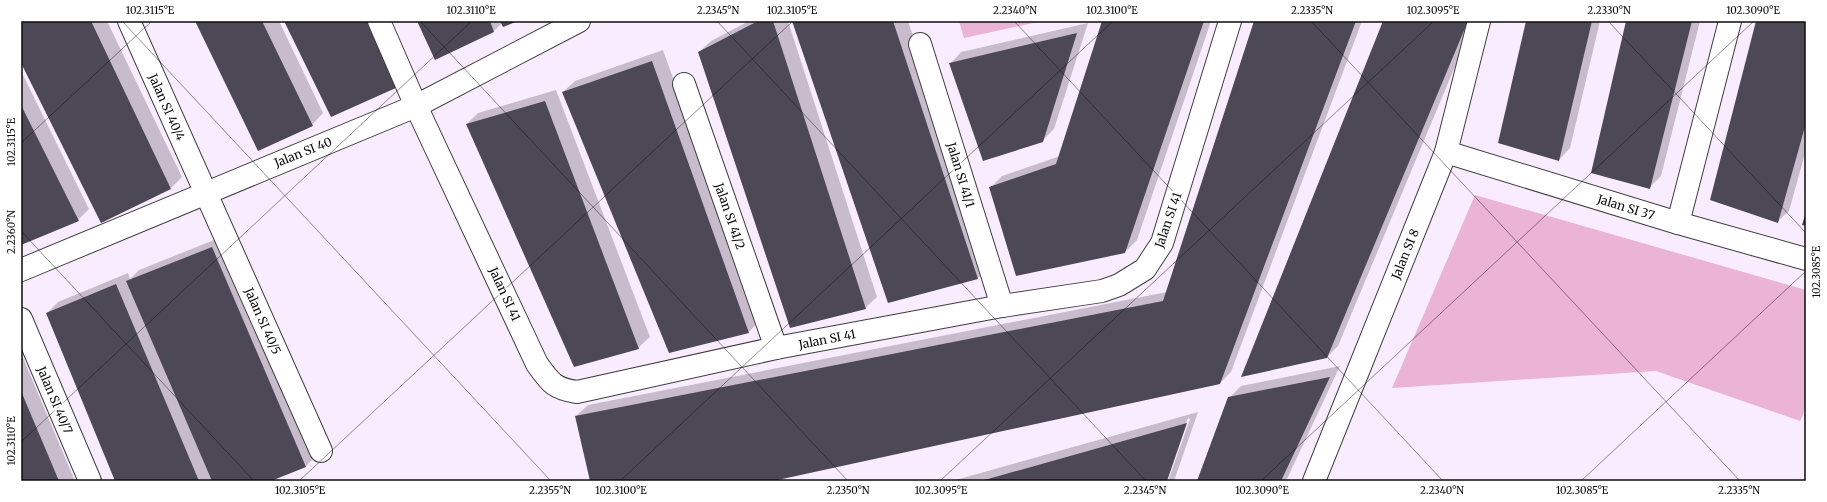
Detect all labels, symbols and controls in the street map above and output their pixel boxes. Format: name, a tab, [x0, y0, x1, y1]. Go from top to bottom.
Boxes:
text: 102.3115°E	[126, 4, 175, 17]
text: 102.3110°E	[446, 4, 496, 17]
text: 2.2345°N	[697, 4, 740, 17]
text: 102.3105°E	[767, 4, 818, 17]
text: 2.2340°N	[993, 4, 1037, 17]
text: 102.3100°E	[1086, 4, 1138, 17]
text: 2.2335°N	[1291, 4, 1333, 17]
text: 102.3095°E	[1407, 4, 1460, 17]
text: 2.2330°N	[1587, 4, 1631, 17]
text: 102.3090°E	[1726, 4, 1780, 17]
street label: Jalan SI 40/4	[145, 70, 189, 143]
text: 102.3115°E	[5, 117, 18, 166]
street label: Jalan SI 40	[271, 134, 334, 171]
street label: Jalan SI 41/1	[944, 140, 978, 210]
street label: Jalan SI 41/2	[711, 180, 748, 251]
street label: Jalan SI 41	[1151, 190, 1185, 251]
street label: Jalan SI 37	[1595, 191, 1657, 223]
text: 2.2360°N	[5, 210, 18, 254]
street label: Jalan SI 8	[1388, 227, 1422, 282]
text: 102.3085°E	[1810, 245, 1823, 298]
street label: Jalan SI 41	[486, 264, 524, 324]
street label: Jalan SI 40/5	[241, 284, 284, 357]
street label: Jalan SI 41	[796, 326, 857, 352]
street label: Jalan SI 40/7	[34, 363, 76, 436]
text: 102.3110°E	[5, 416, 18, 466]
text: 102.3105°E	[275, 484, 326, 497]
text: 2.2355°N	[529, 484, 571, 497]
text: 102.3100°E	[595, 484, 647, 497]
text: 2.2350°N	[826, 484, 870, 497]
text: 102.3095°E	[915, 484, 968, 497]
text: 2.2345°N	[1124, 484, 1167, 497]
text: 102.3090°E	[1235, 484, 1289, 497]
text: 2.2340°N	[1420, 484, 1464, 497]
text: 102.3085°E	[1556, 484, 1609, 497]
text: 2.2335°N	[1718, 484, 1760, 497]

